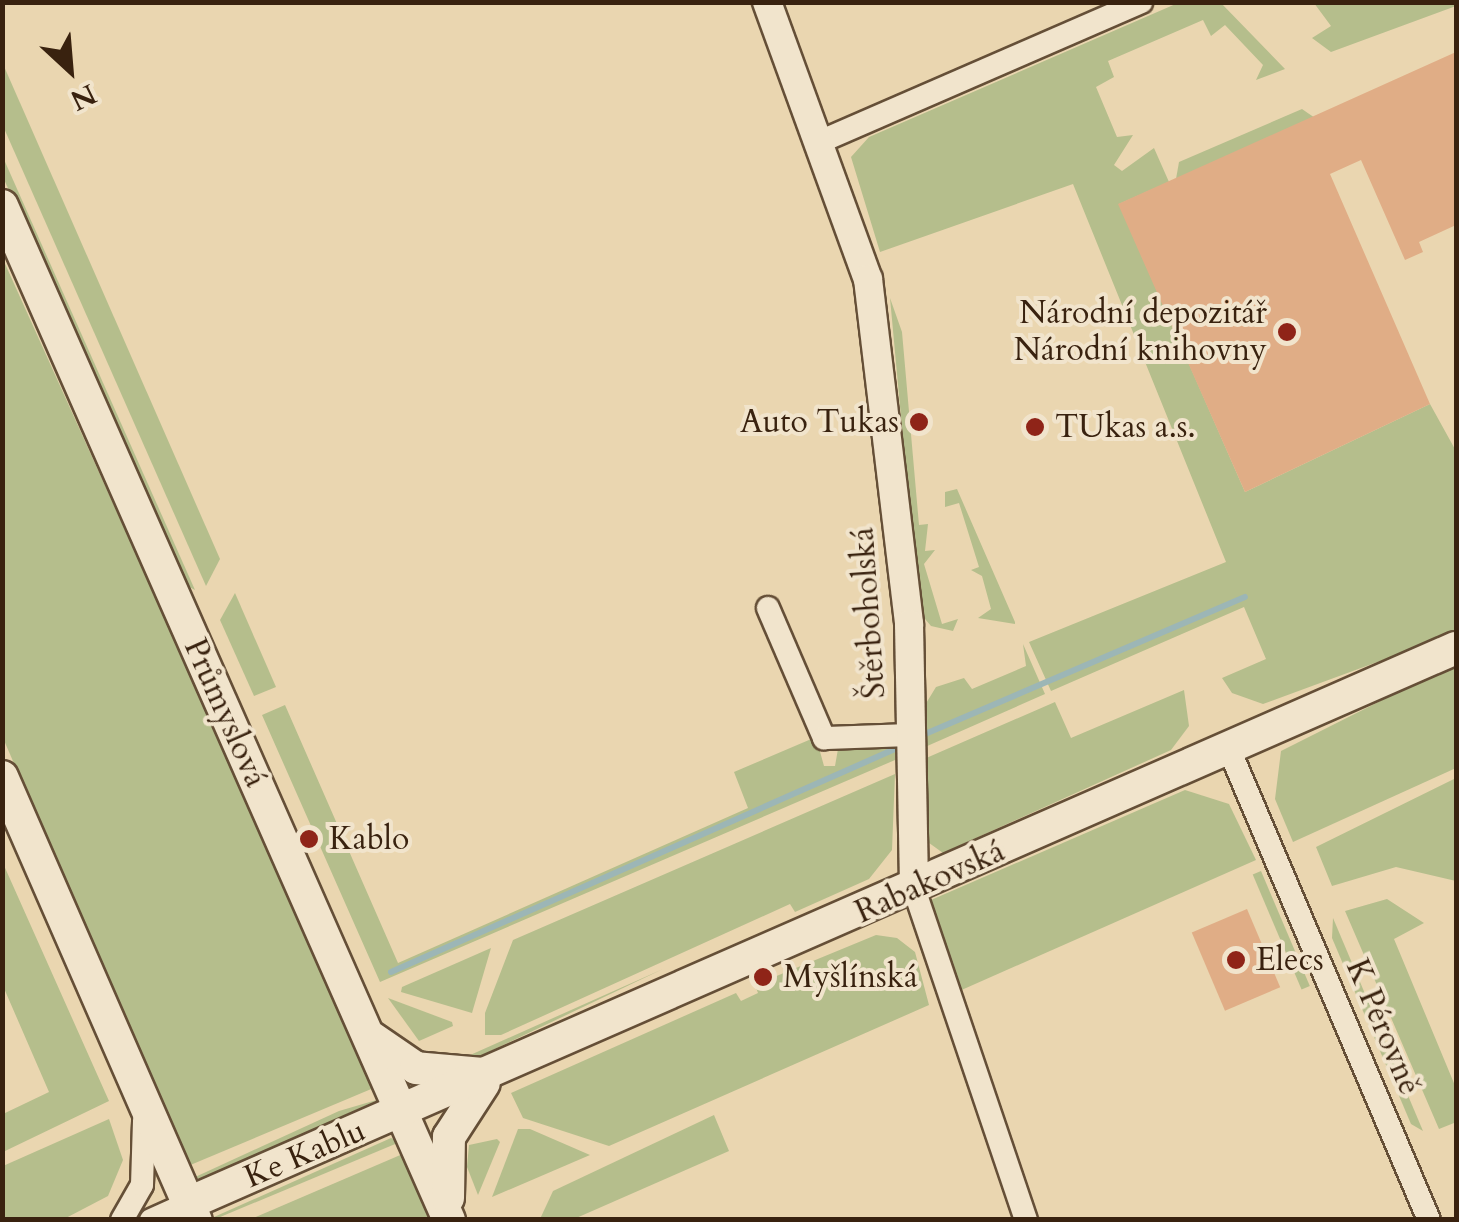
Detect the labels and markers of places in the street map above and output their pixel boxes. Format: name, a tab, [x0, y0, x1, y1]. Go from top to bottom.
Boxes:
place label: Národní depozitář Národní knihovny	[1014, 295, 1267, 370]
marker: Národní depozitář Národní knihovny	[1276, 321, 1298, 343]
place label: Auto Tukas	[740, 403, 899, 441]
place label: TUkas a.s.	[1055, 408, 1196, 446]
marker: Auto Tukas	[908, 411, 930, 433]
marker: TUkas a.s.	[1024, 416, 1046, 438]
place label: Kablo	[329, 820, 409, 858]
marker: Kablo	[298, 828, 320, 850]
place label: Elecs	[1256, 941, 1324, 979]
marker: Elecs	[1225, 949, 1247, 971]
place label: Myšlínská	[783, 958, 918, 996]
marker: Myšlínská	[752, 966, 774, 988]

